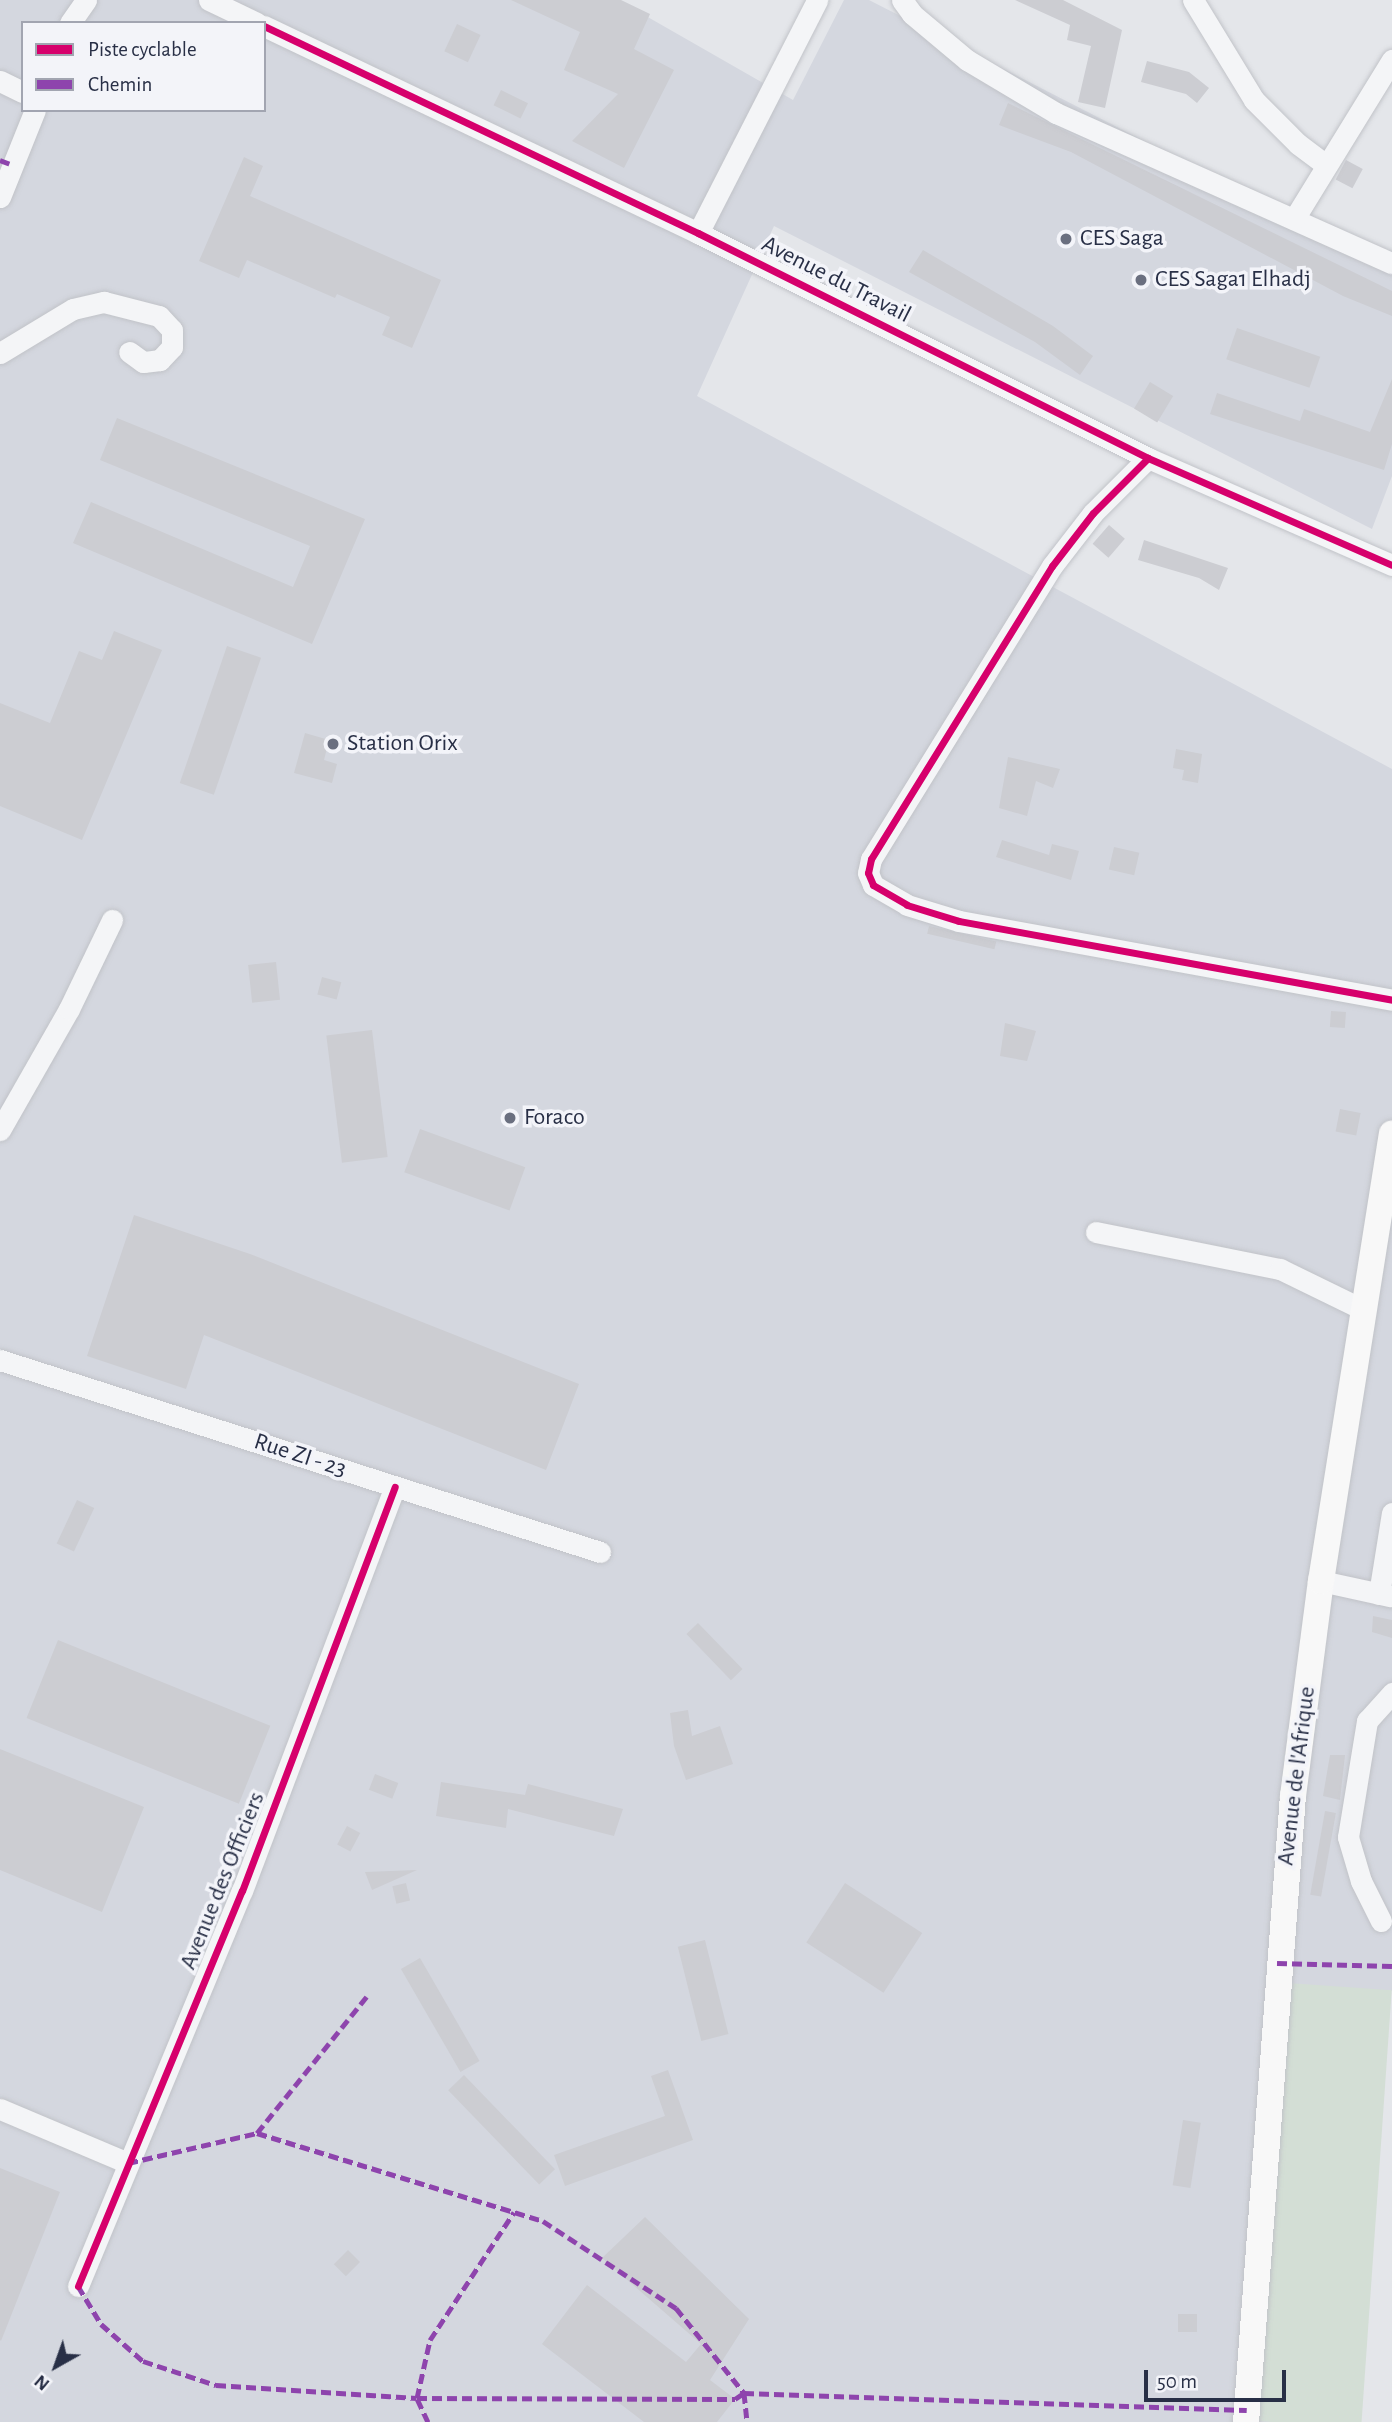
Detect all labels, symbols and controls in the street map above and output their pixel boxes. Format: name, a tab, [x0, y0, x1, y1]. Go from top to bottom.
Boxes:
legend	[21, 21, 266, 112]
text: Piste cyclable	[88, 39, 197, 60]
text: Chemin	[88, 74, 152, 95]
place label: CES Saga	[1080, 225, 1164, 253]
street label: Avenue du Travail	[757, 230, 915, 330]
marker: CES Saga	[1058, 231, 1074, 247]
place label: CES Saga1 Elhadj	[1155, 266, 1311, 294]
marker: CES Saga1 Elhadj	[1133, 272, 1149, 288]
place label: Station Orix	[347, 730, 458, 758]
marker: Station Orix	[325, 736, 341, 752]
place label: Foraco	[524, 1104, 585, 1132]
marker: Foraco	[502, 1110, 518, 1126]
street label: Rue ZI - 23	[250, 1428, 350, 1484]
street label: Avenue de l'Afrique	[1272, 1685, 1322, 1867]
street label: Avenue des Officiers	[174, 1788, 272, 1974]
north arrow	[21, 2331, 91, 2401]
scale bar	[1147, 2356, 1289, 2400]
text: N	[31, 2371, 53, 2394]
text: 50 m	[1157, 2371, 1197, 2392]

